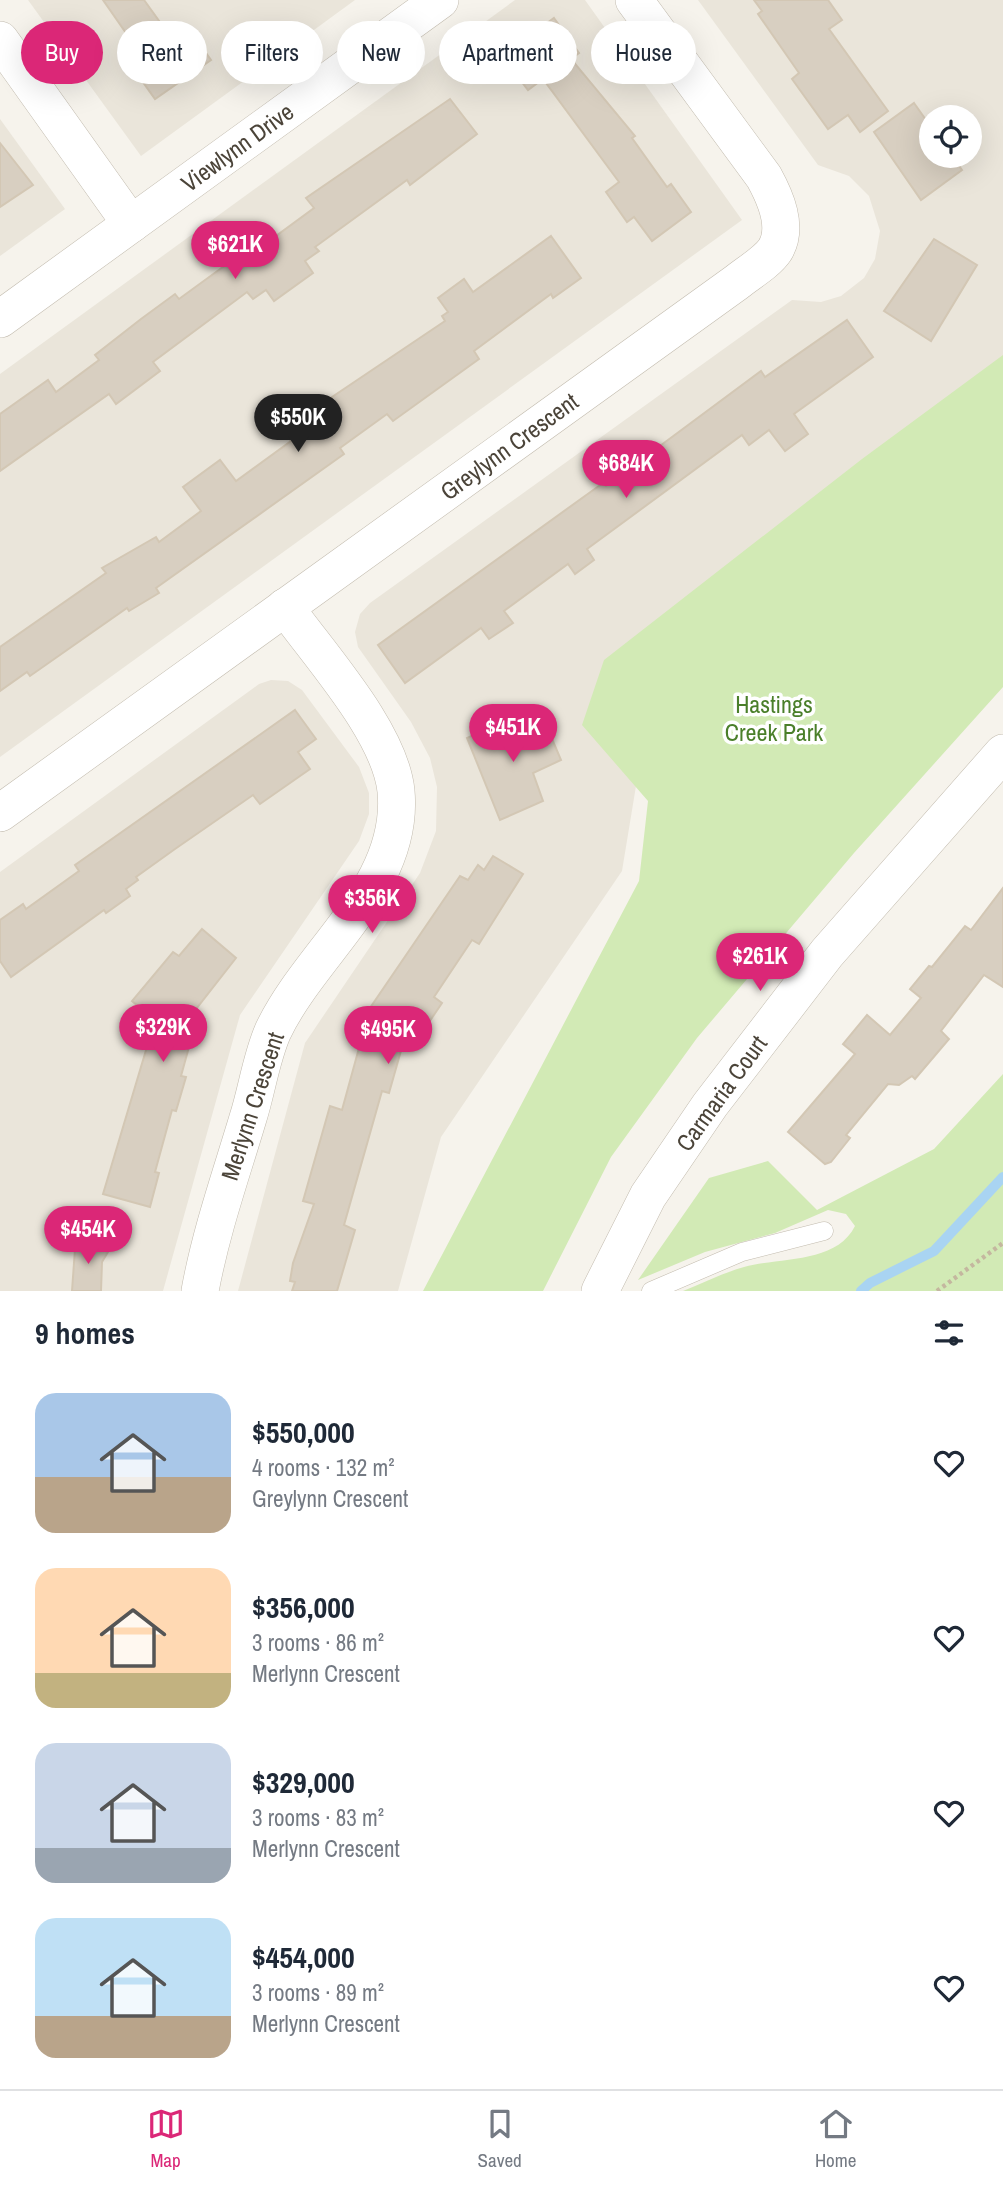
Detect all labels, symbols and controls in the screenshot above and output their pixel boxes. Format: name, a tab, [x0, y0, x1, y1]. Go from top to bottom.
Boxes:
chip: Buy	[21, 21, 103, 84]
chip: Rent	[117, 21, 207, 84]
chip: Filters	[221, 21, 323, 84]
chip: New	[337, 21, 425, 84]
chip: Apartment	[439, 21, 577, 84]
chip: House	[591, 21, 696, 84]
street label: Viewlynn Drive	[174, 95, 300, 199]
map controls	[919, 105, 982, 168]
button: locate	[919, 105, 982, 168]
pin: $621K	[186, 222, 284, 281]
text: $621K	[207, 228, 263, 259]
street label: Greylynn Crescent	[434, 385, 585, 507]
pin: $550K	[249, 394, 347, 454]
text: $550K	[270, 401, 326, 432]
pin: $684K	[577, 440, 675, 500]
text: $684K	[598, 447, 654, 478]
park label: Hastings Creek Park	[725, 688, 823, 748]
pin: $451K	[464, 704, 562, 764]
text: $451K	[485, 711, 541, 742]
pin: $356K	[323, 876, 421, 935]
text: $356K	[344, 882, 400, 913]
pin: $261K	[711, 934, 809, 993]
text: $261K	[732, 940, 788, 971]
pin: $329K	[114, 1004, 212, 1064]
pin: $495K	[339, 1006, 437, 1066]
text: $329K	[135, 1011, 191, 1042]
text: $495K	[360, 1013, 416, 1044]
street label: Merlynn Crescent	[213, 1027, 291, 1184]
street label: Carmaria Court	[668, 1028, 774, 1157]
pin: $454K	[39, 1206, 137, 1266]
text: $454K	[60, 1213, 116, 1244]
text: 9 homes	[35, 1313, 135, 1353]
icon: filters	[930, 1314, 968, 1352]
text: $550,000	[252, 1412, 355, 1452]
icon: home	[91, 1421, 175, 1505]
icon: heart	[930, 1444, 968, 1482]
text: 4 rooms · 132 m²	[252, 1452, 395, 1483]
text: Greylynn Crescent	[252, 1483, 408, 1514]
text: $356,000	[252, 1587, 355, 1627]
icon: home	[91, 1596, 175, 1680]
icon: heart	[930, 1619, 968, 1657]
text: 3 rooms · 86 m²	[252, 1627, 384, 1658]
text: Merlynn Crescent	[252, 1658, 400, 1689]
text: $329,000	[252, 1762, 355, 1802]
icon: home	[91, 1771, 175, 1855]
icon: heart	[930, 1794, 968, 1832]
text: 3 rooms · 83 m²	[252, 1802, 384, 1833]
text: Merlynn Crescent	[252, 1833, 400, 1864]
text: $454,000	[252, 1937, 355, 1977]
icon: home	[91, 1946, 175, 2030]
icon: heart	[930, 1969, 968, 2007]
text: 3 rooms · 89 m²	[252, 1977, 384, 2008]
text: Merlynn Crescent	[252, 2008, 400, 2039]
tab: Map	[147, 2105, 185, 2173]
tab: Saved	[478, 2105, 522, 2173]
tab: Home	[815, 2105, 856, 2173]

